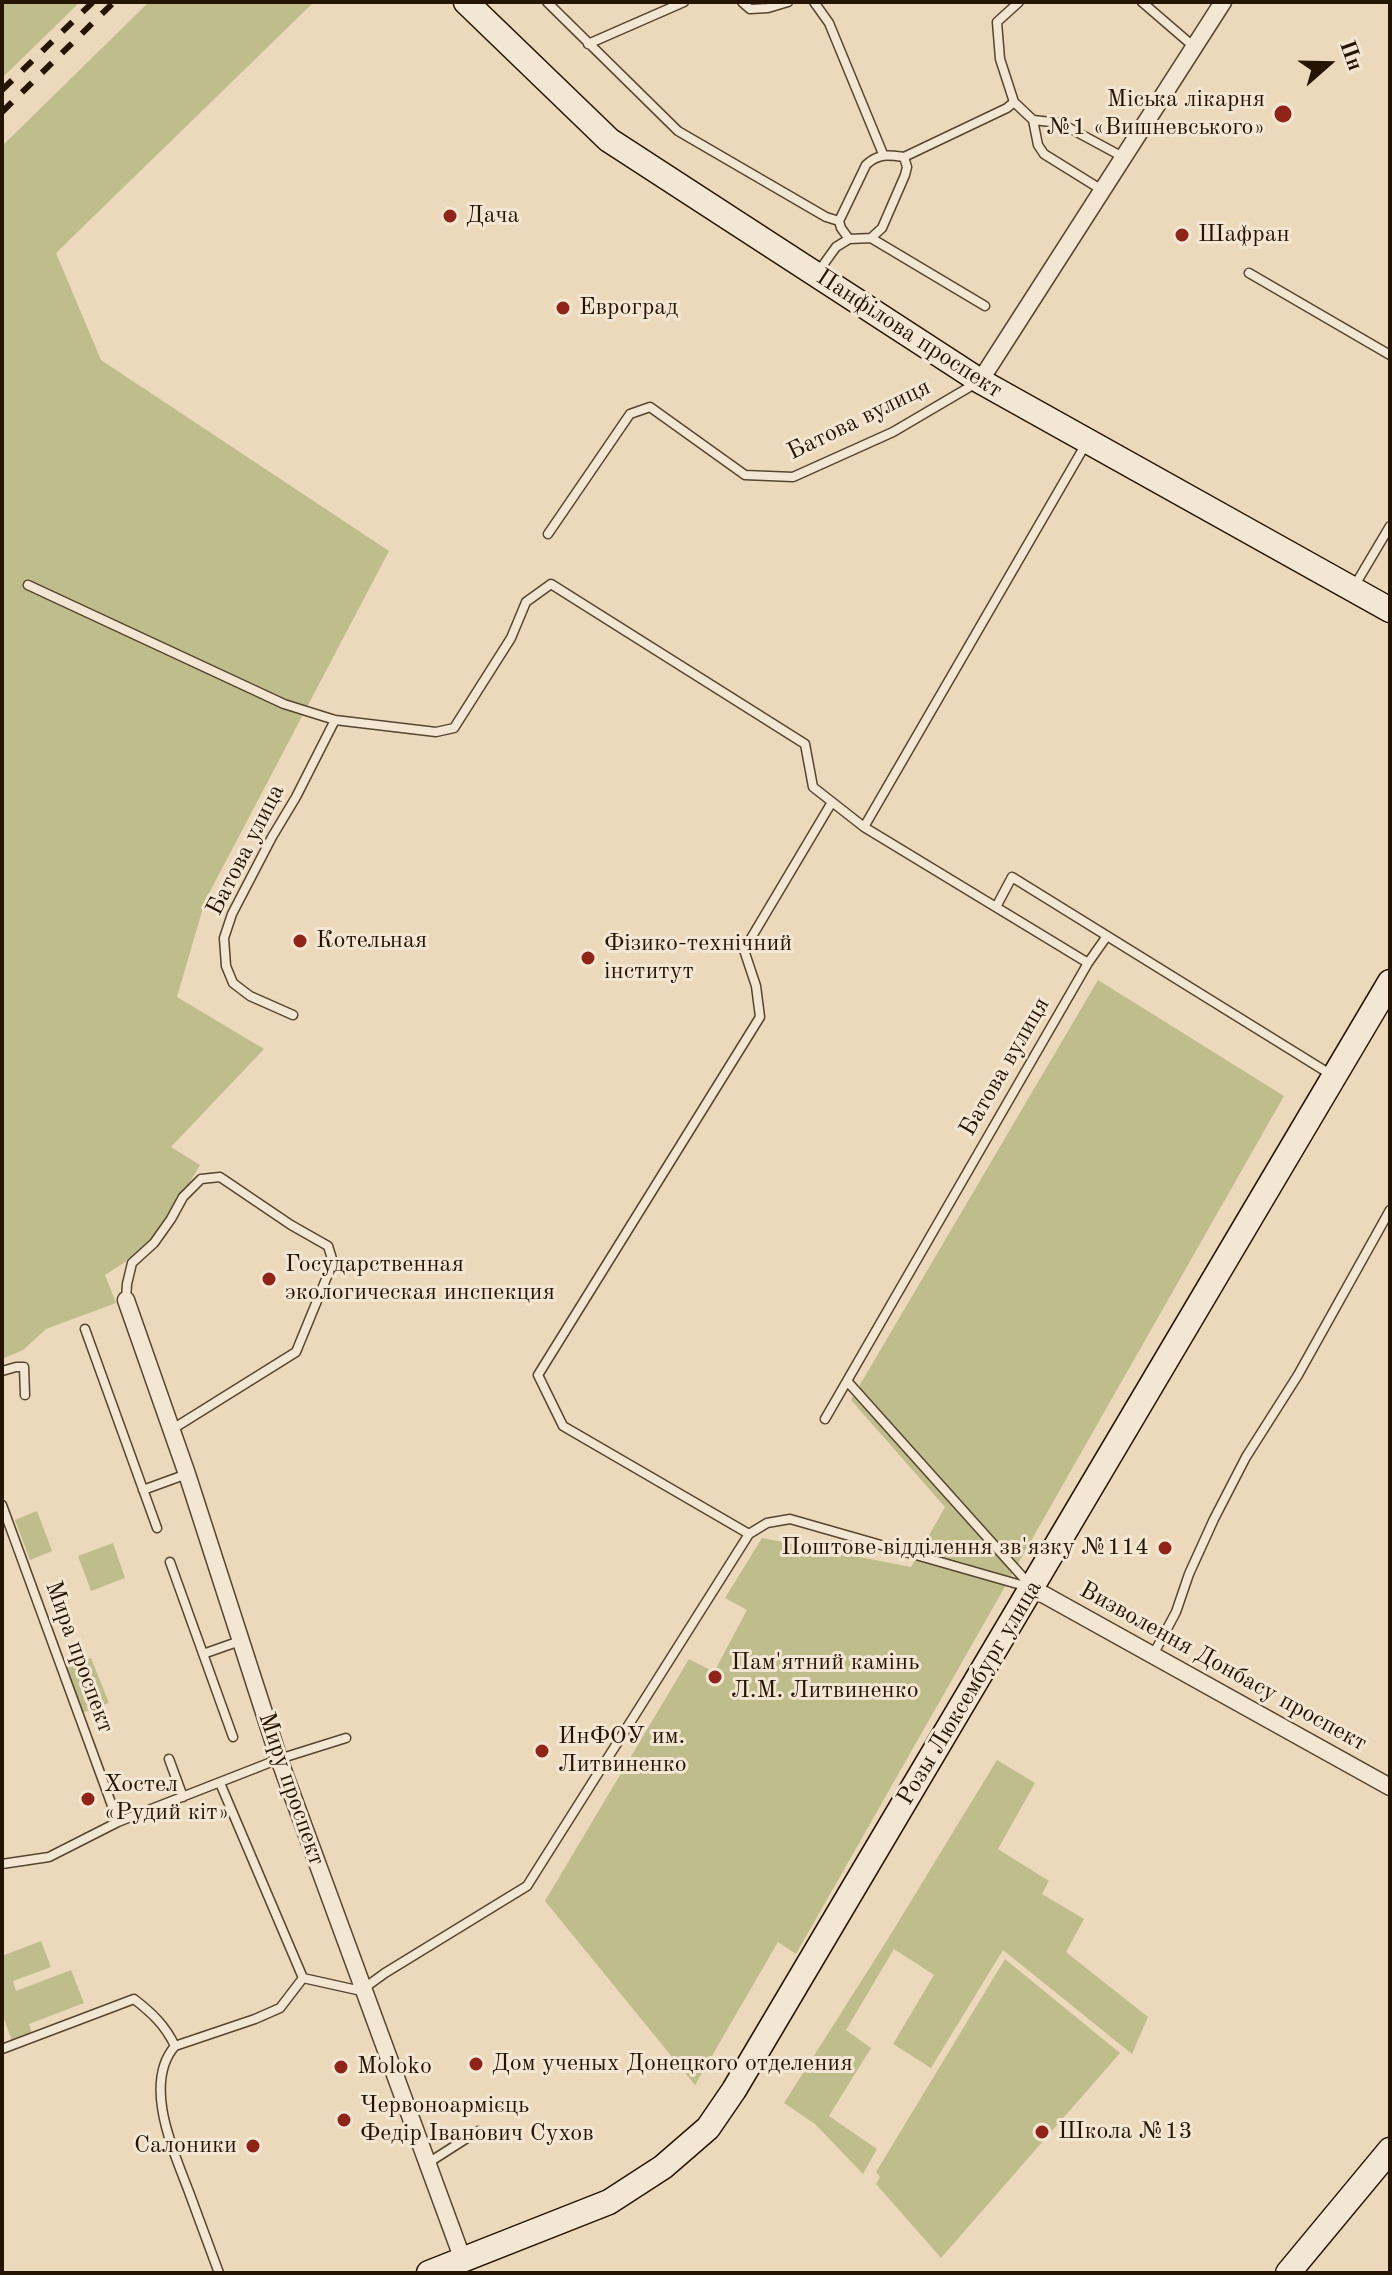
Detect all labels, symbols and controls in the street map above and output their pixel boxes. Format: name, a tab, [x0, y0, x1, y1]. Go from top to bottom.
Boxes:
north arrow	[1288, 24, 1368, 104]
text: Пн	[1335, 38, 1366, 74]
place label: Міська лікарня №1 «Вишневського»	[1047, 86, 1265, 142]
marker: Міська лікарня №1 «Вишневського»	[1272, 103, 1294, 125]
place label: Дача	[466, 202, 519, 230]
marker: Дача	[441, 207, 459, 225]
place label: Шафран	[1198, 221, 1290, 249]
marker: Шафран	[1173, 226, 1191, 244]
street label: Панфілова проспект	[811, 263, 1007, 405]
place label: Евроград	[579, 294, 678, 322]
marker: Евроград	[554, 299, 572, 317]
street label: Батова вулиця	[783, 373, 935, 467]
street label: Батова улица	[201, 780, 291, 920]
place label: Котельная	[316, 927, 427, 955]
place label: Фізико-технічний інститут	[604, 930, 792, 986]
marker: Котельная	[291, 932, 309, 950]
marker: Фізико-технічний інститут	[579, 949, 597, 967]
street label: Батова вулиця	[954, 992, 1056, 1142]
place label: Государственная экологическая инспекция	[285, 1251, 555, 1307]
marker: Государственная экологическая инспекция	[260, 1270, 278, 1288]
place label: Поштове відділення зв'язку №114	[781, 1534, 1149, 1562]
marker: Поштове відділення зв'язку №114	[1156, 1539, 1174, 1557]
street label: Розы Люксембург улица	[891, 1575, 1049, 1811]
street label: Визволення Донбасу проспект	[1074, 1576, 1372, 1758]
street label: Мира проспект	[38, 1577, 120, 1737]
place label: Пам'ятний камінь Л.М. Литвиненко	[731, 1649, 919, 1705]
marker: Пам'ятний камінь Л.М. Литвиненко	[706, 1668, 724, 1686]
street label: Миру проспект	[251, 1709, 331, 1869]
place label: ИнФОУ им. Литвиненко	[558, 1723, 687, 1779]
marker: ИнФОУ им. Литвиненко	[533, 1742, 551, 1760]
place label: Хостел «Рудий кіт»	[104, 1771, 229, 1827]
marker: Хостел «Рудий кіт»	[79, 1790, 97, 1808]
place label: Дом ученых Донецкого отделения	[492, 2050, 853, 2078]
place label: Moloko	[357, 2053, 432, 2081]
marker: Дом ученых Донецкого отделения	[467, 2055, 485, 2073]
marker: Moloko	[332, 2058, 350, 2076]
place label: Червоноармієць Федір Іванович Сухов	[360, 2092, 594, 2148]
marker: Червоноармієць Федір Іванович Сухов	[335, 2111, 353, 2129]
place label: Школа №13	[1058, 2118, 1193, 2146]
marker: Школа №13	[1033, 2123, 1051, 2141]
place label: Салоники	[134, 2132, 237, 2160]
marker: Салоники	[244, 2137, 262, 2155]

